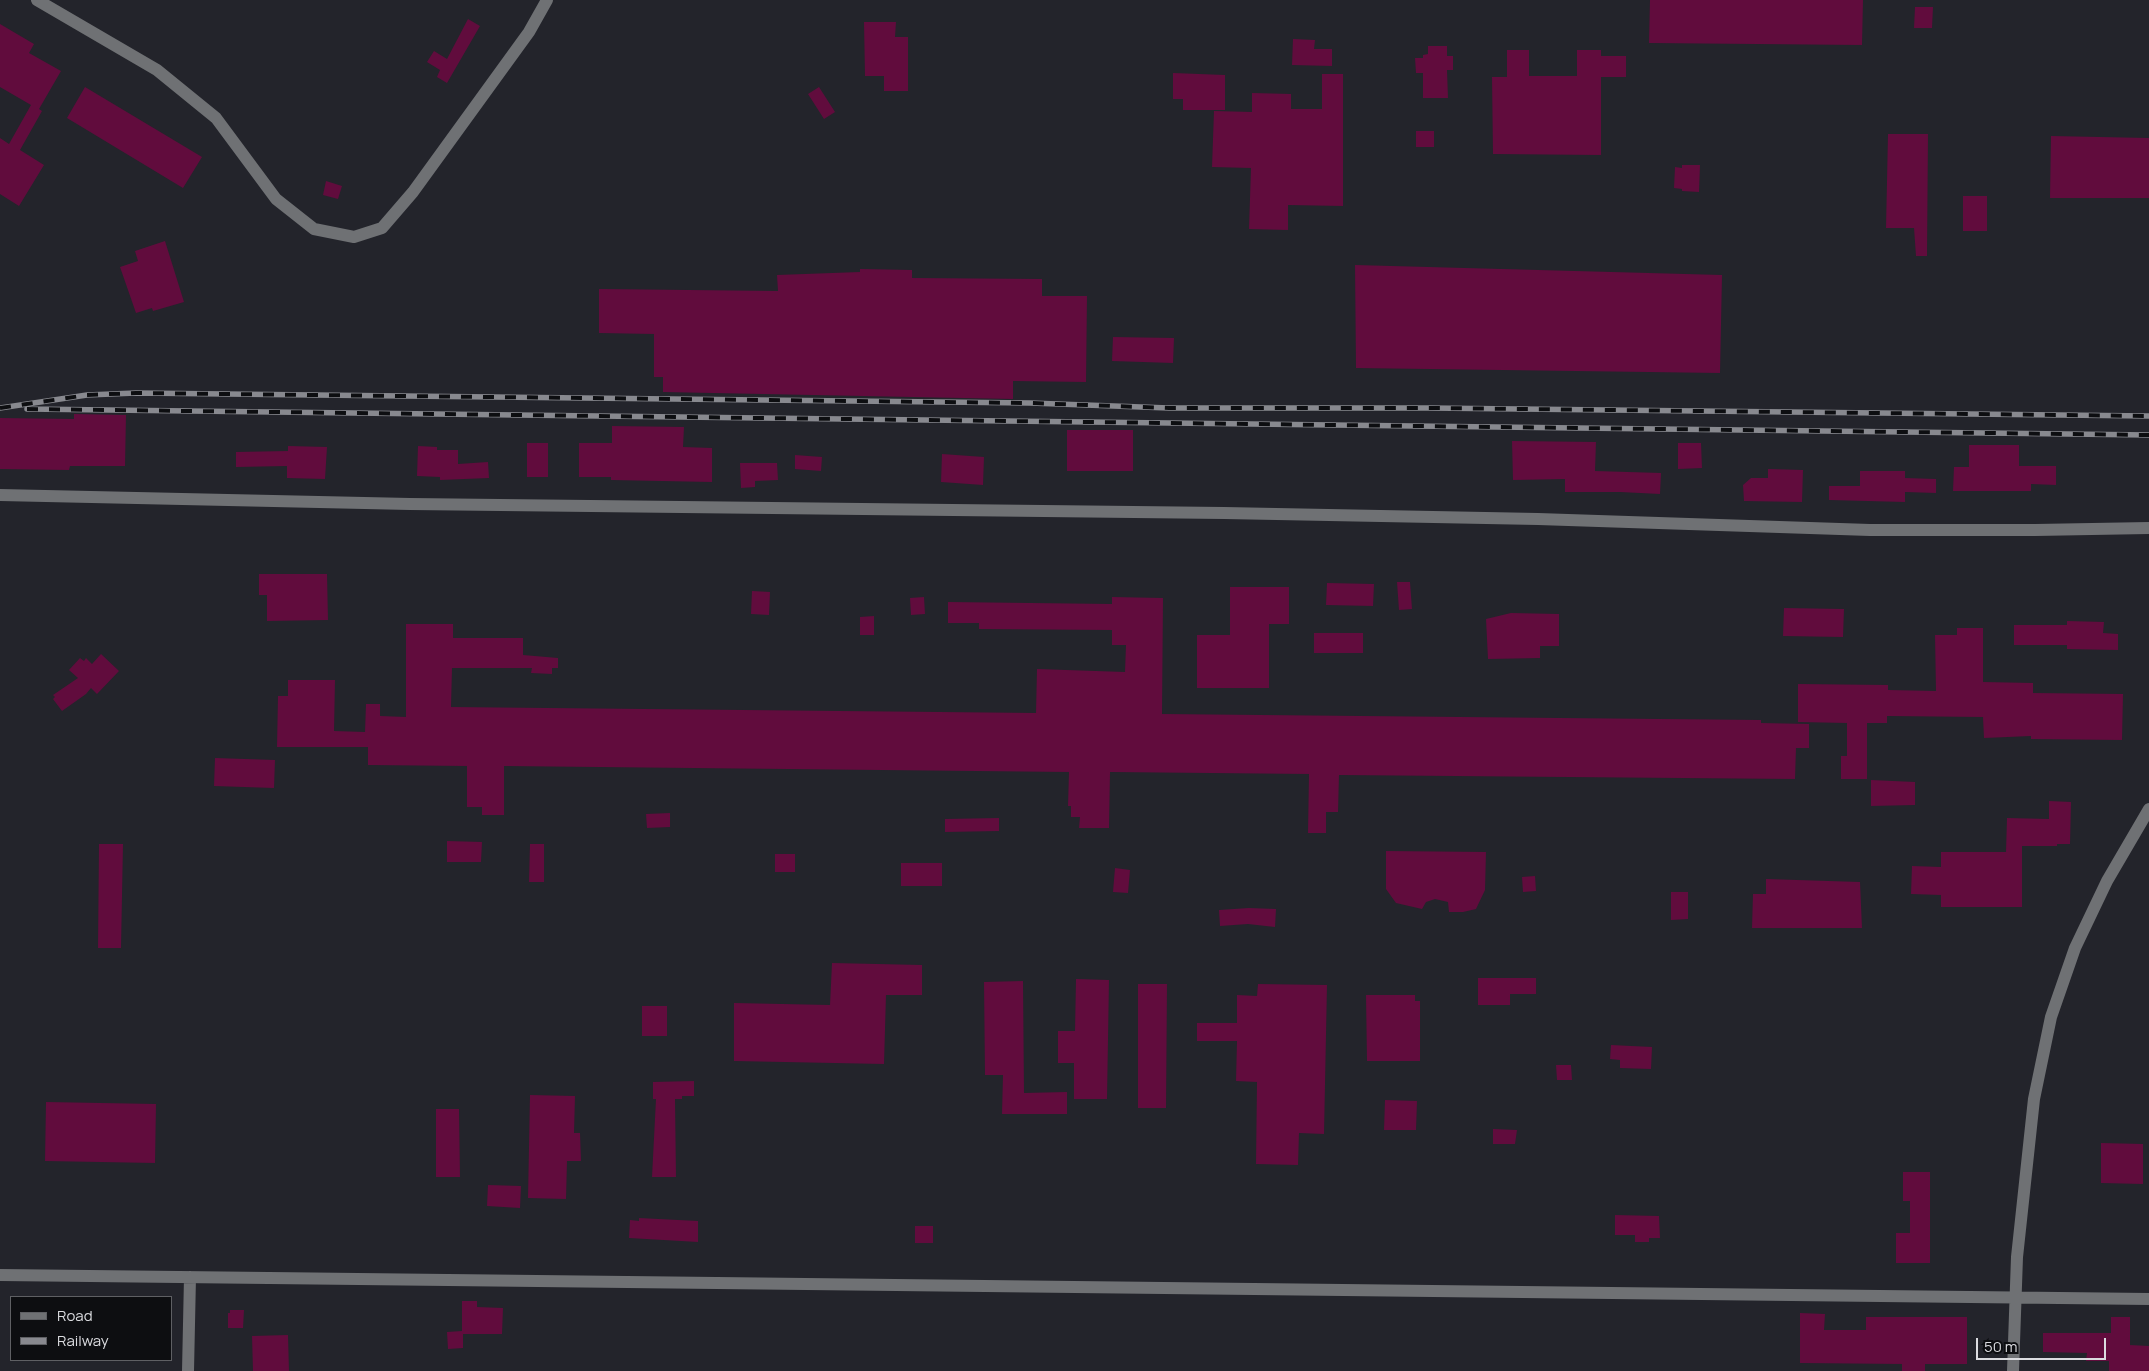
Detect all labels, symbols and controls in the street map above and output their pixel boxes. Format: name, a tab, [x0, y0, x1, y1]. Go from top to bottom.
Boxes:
legend	[10, 1296, 172, 1361]
text: Road	[57, 1305, 93, 1326]
scale bar	[1979, 1328, 2109, 1360]
text: Railway	[57, 1330, 109, 1351]
text: 50 m	[1984, 1336, 2018, 1357]

